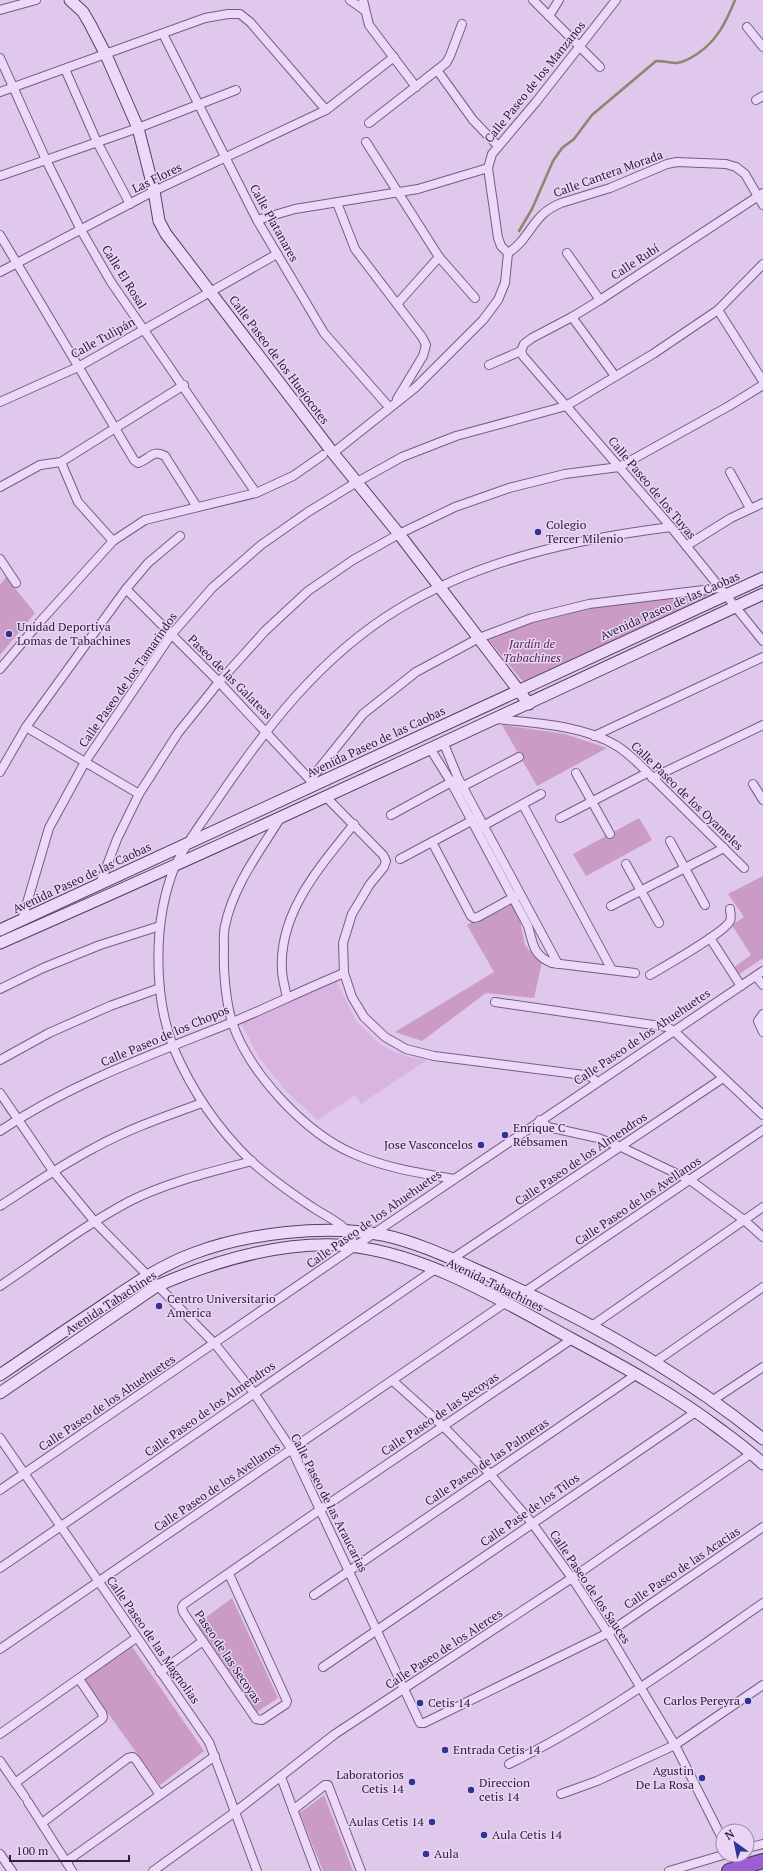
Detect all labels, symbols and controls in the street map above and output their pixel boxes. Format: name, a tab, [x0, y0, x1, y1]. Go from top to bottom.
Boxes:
street label: Calle Paseo de los Manzanos	[481, 18, 588, 146]
street label: Calle Cantera Morada	[551, 147, 665, 200]
street label: Las Flores	[129, 159, 184, 196]
street label: Calle Platanares	[247, 181, 302, 264]
street label: Calle Rubí	[608, 240, 662, 283]
street label: Calle El Rosal	[99, 242, 150, 312]
street label: Calle Paseo de los Huejocotes	[226, 292, 333, 427]
street label: Calle Tulipán	[68, 314, 137, 361]
street label: Calle Paseo de los Tuyas	[605, 433, 700, 542]
place label: Colegio Tercer Milenio	[546, 517, 624, 546]
marker: Colegio Tercer Milenio	[533, 527, 543, 537]
street label: Avenida Paseo de las Caobas	[598, 568, 742, 643]
street label: Calle Paseo de los Tamarindos	[75, 609, 180, 750]
place label: Unidad Deportiva Lomas de Tabachines	[17, 619, 131, 648]
marker: Unidad Deportiva Lomas de Tabachines	[4, 629, 14, 639]
street label: Paseo de las Galateas	[185, 631, 276, 722]
park label: Jardín de Tabachines	[503, 636, 561, 665]
street label: Avenida Paseo de las Caobas	[304, 703, 447, 780]
street label: Calle Paseo de los Oyameles	[628, 738, 747, 853]
street label: Avenida Paseo de las Caobas	[10, 839, 153, 916]
street label: Calle Paseo de los Ahuehuetes	[571, 985, 713, 1088]
street label: Calle Paseo de los Chopos	[98, 1002, 231, 1069]
street label: Calle Paseo de los Almendros	[512, 1109, 650, 1208]
place label: Enrique C Rebsamen	[513, 1120, 568, 1149]
marker: Enrique C Rebsamen	[500, 1130, 510, 1140]
place label: Jose Vasconcelos	[384, 1137, 473, 1152]
marker: Jose Vasconcelos	[476, 1140, 486, 1150]
street label: Calle Paseo de los Avellanos	[572, 1153, 704, 1249]
street label: Calle Paseo de los Ahuehuetes	[303, 1166, 444, 1271]
street label: Avenida Tabachines	[444, 1255, 546, 1315]
street label: Avenida Tabachines	[62, 1267, 159, 1338]
place label: Centro Universitario America	[167, 1291, 276, 1320]
marker: Centro Universitario America	[154, 1301, 164, 1311]
street label: Calle Paseo de los Ahuehuetes	[36, 1351, 178, 1454]
street label: Calle Paseo de los Almendros	[141, 1358, 278, 1460]
street label: Calle Paseo de las Secoyas	[378, 1369, 502, 1459]
street label: Calle Paseo de las Palmeras	[422, 1414, 552, 1509]
street label: Calle Paseo de las Araucarias	[288, 1431, 371, 1575]
street label: Calle Paseo de los Avellanos	[151, 1439, 283, 1535]
street label: Calle Pase de los Tilos	[477, 1470, 582, 1550]
street label: Calle Paseo de las Acacias	[621, 1523, 743, 1612]
street label: Calle Paseo de los Sauces	[547, 1527, 634, 1646]
street label: Calle Paseo de las Magnolias	[104, 1573, 203, 1706]
street label: Calle Paseo de los Alerces	[382, 1605, 505, 1692]
street label: Paseo de las Secoyas	[192, 1607, 265, 1706]
place label: Carlos Pereyra	[663, 1693, 740, 1708]
place label: Cetis 14	[428, 1695, 471, 1710]
marker: Carlos Pereyra	[743, 1696, 753, 1706]
marker: Cetis 14	[415, 1698, 425, 1708]
place label: Entrada Cetis 14	[453, 1742, 541, 1757]
marker: Entrada Cetis 14	[440, 1745, 450, 1755]
place label: Agustin De La Rosa	[636, 1763, 694, 1792]
place label: Laboratorios Cetis 14	[336, 1767, 405, 1796]
marker: Agustin De La Rosa	[697, 1773, 707, 1783]
place label: Direccion cetis 14	[479, 1775, 530, 1804]
marker: Laboratorios Cetis 14	[407, 1777, 417, 1787]
marker: Direccion cetis 14	[466, 1785, 476, 1795]
place label: Aulas Cetis 14	[349, 1814, 425, 1829]
marker: Aulas Cetis 14	[427, 1817, 437, 1827]
north arrow	[715, 1823, 755, 1863]
text: N	[722, 1826, 737, 1843]
place label: Aula Cetis 14	[492, 1827, 563, 1842]
marker: Aula Cetis 14	[479, 1830, 489, 1840]
scale bar	[10, 1837, 129, 1863]
text: 100 m	[16, 1843, 49, 1858]
place label: Aula	[434, 1846, 459, 1861]
marker: Aula	[421, 1849, 431, 1859]

